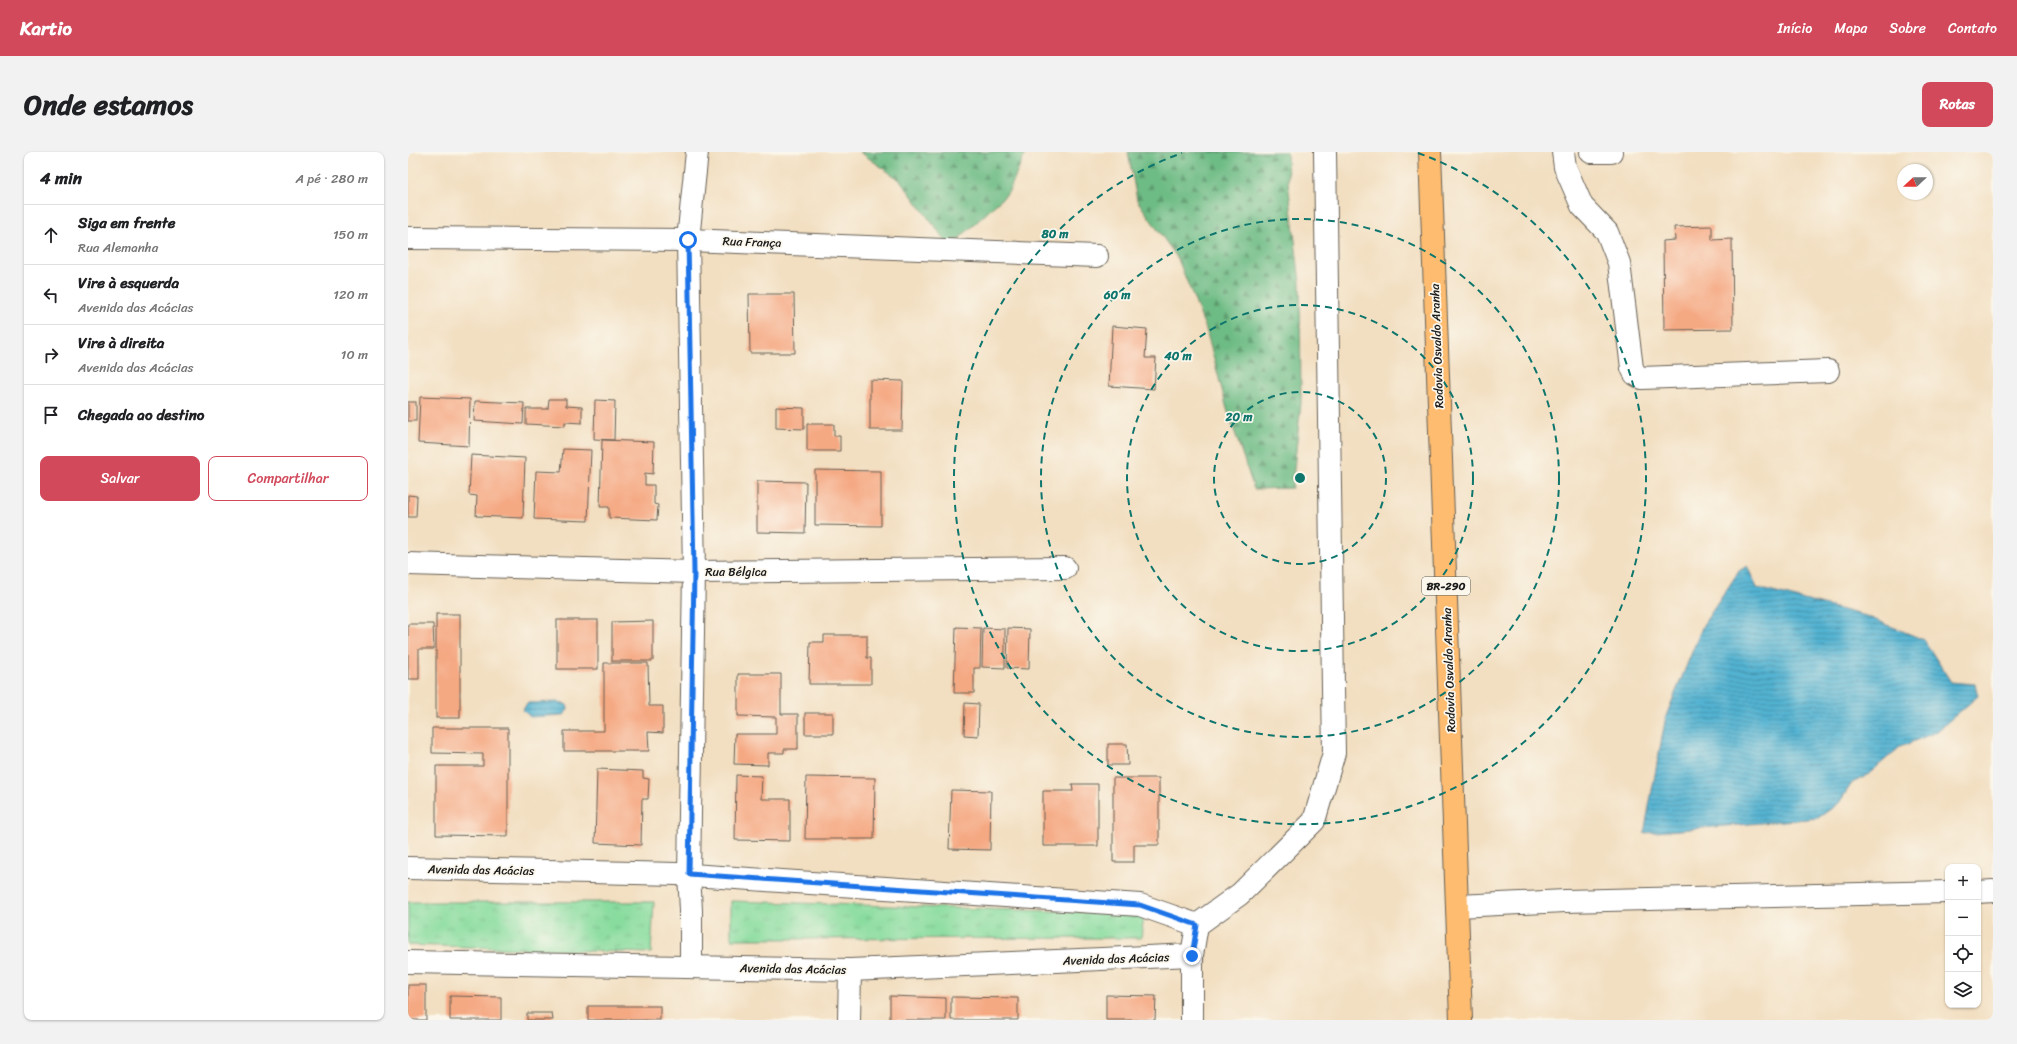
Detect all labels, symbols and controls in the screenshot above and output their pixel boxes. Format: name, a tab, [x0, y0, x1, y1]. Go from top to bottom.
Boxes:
text: Kartio	[20, 12, 72, 45]
text: Início	[1778, 16, 1812, 41]
text: Mapa	[1834, 16, 1867, 41]
text: Sobre	[1889, 16, 1926, 41]
text: Contato	[1948, 16, 1997, 41]
text: Onde estamos	[24, 80, 193, 129]
button: Rotas	[1922, 82, 1993, 127]
text: 4 min	[40, 163, 82, 193]
north arrow	[1897, 164, 1933, 200]
text: A pé · 280 m	[295, 167, 368, 190]
text: Siga em frente	[78, 210, 175, 236]
text: 150 m	[333, 223, 368, 246]
text: 80 m	[1040, 223, 1069, 245]
icon: ahead	[40, 224, 62, 246]
street label: Rua França	[722, 230, 782, 254]
route start	[679, 231, 697, 249]
text: Rua Alemanha	[78, 236, 158, 259]
text: Vire à esquerda	[78, 270, 179, 296]
street label: Rodovia Osvaldo Aranha	[1424, 282, 1450, 409]
text: 120 m	[333, 283, 368, 306]
icon: left	[40, 284, 62, 306]
text: 60 m	[1103, 284, 1131, 306]
text: Avenida das Acácias	[78, 296, 193, 319]
text: Vire à direita	[78, 330, 164, 356]
text: 10 m	[341, 343, 368, 366]
icon: right	[40, 344, 62, 366]
text: 40 m	[1163, 345, 1192, 367]
text: Avenida das Acácias	[78, 356, 193, 379]
text: Chegada ao destino	[78, 402, 204, 428]
icon: arrive	[40, 404, 62, 426]
text: 20 m	[1225, 406, 1253, 428]
button: Salvar	[40, 456, 200, 501]
button: Compartilhar	[208, 456, 368, 501]
centre of rings	[1293, 471, 1307, 485]
street label: Rua Bélgica	[705, 561, 767, 583]
road number: BR-290	[1422, 577, 1470, 595]
street label: Rodovia Osvaldo Aranha	[1436, 606, 1462, 733]
street label: Avenida das Acácias	[427, 858, 535, 882]
map controls	[1945, 864, 1981, 1008]
button: +	[1945, 864, 1981, 900]
button: −	[1945, 900, 1981, 936]
button: locate	[1945, 936, 1981, 972]
street label: Avenida das Acácias	[1061, 946, 1170, 972]
route end	[1183, 947, 1201, 965]
street label: Avenida das Acácias	[739, 957, 847, 981]
button: layers	[1945, 972, 1981, 1008]

